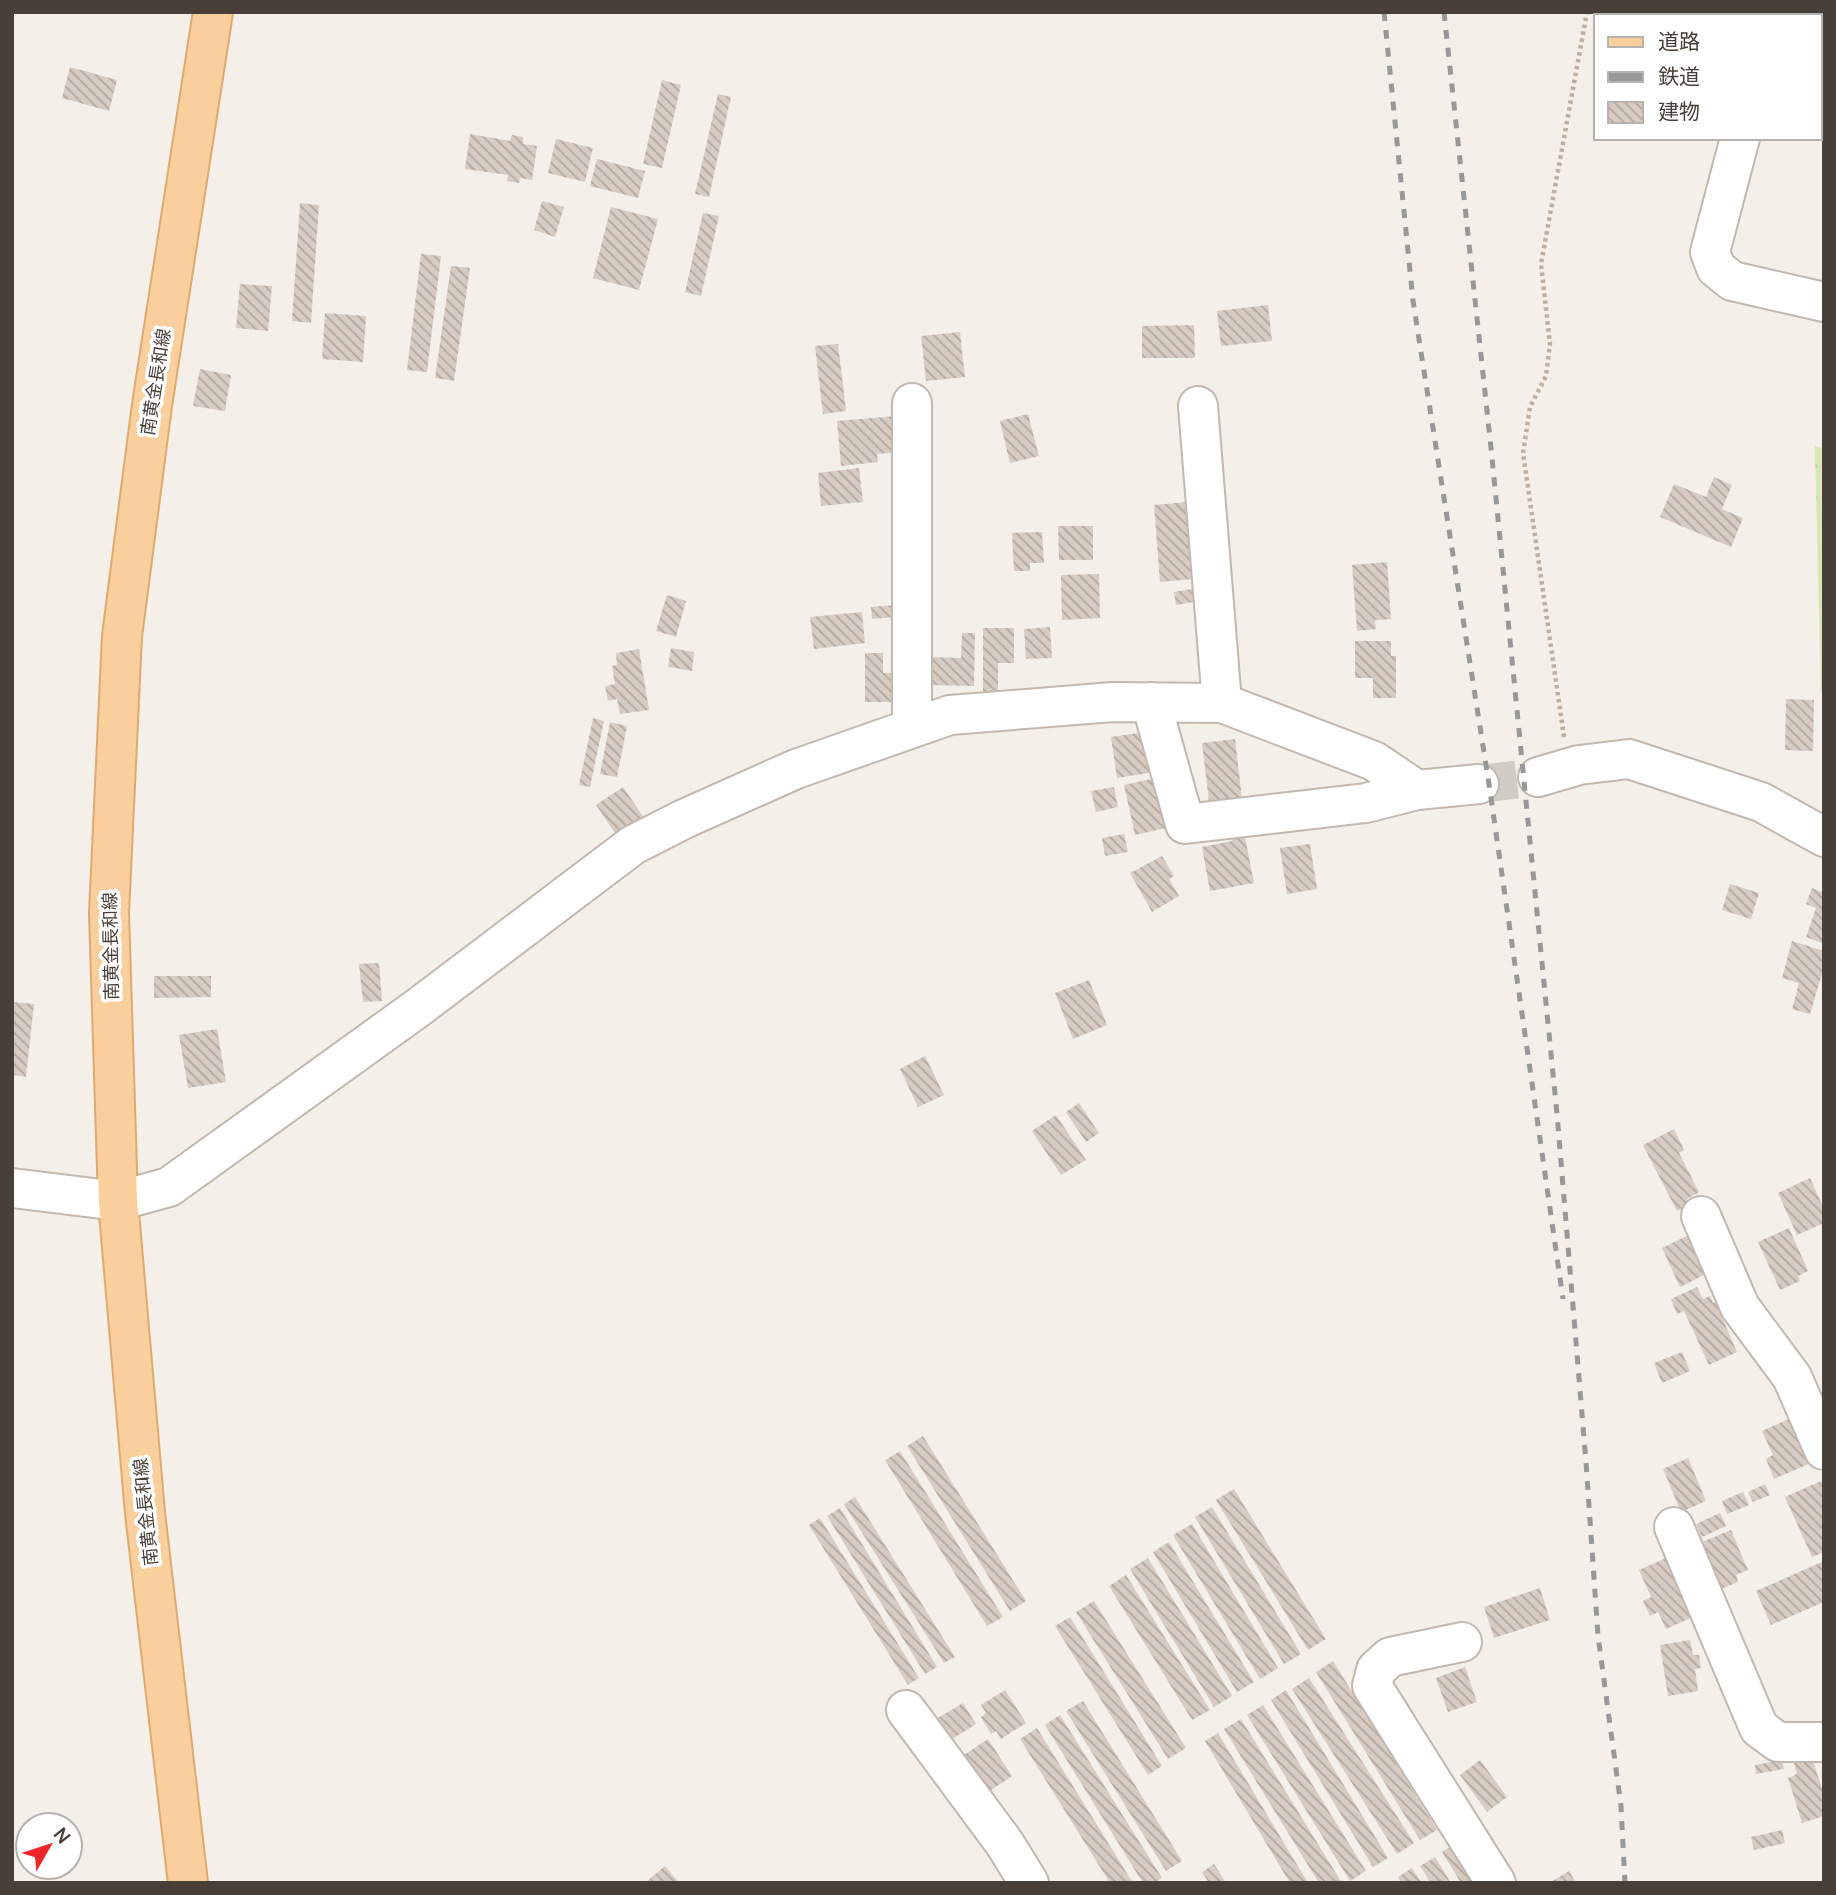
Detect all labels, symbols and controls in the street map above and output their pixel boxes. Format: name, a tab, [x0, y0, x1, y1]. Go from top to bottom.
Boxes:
legend	[1594, 14, 1822, 140]
text: 道路	[1658, 27, 1700, 55]
text: 鉄道	[1658, 62, 1700, 90]
text: 建物	[1658, 97, 1700, 125]
street label: 南黄金長和線	[135, 327, 175, 437]
street label: 南黄金長和線	[97, 892, 123, 1000]
street label: 南黄金長和線	[127, 1457, 163, 1567]
north arrow	[14, 1811, 84, 1881]
text: N	[48, 1822, 77, 1849]

